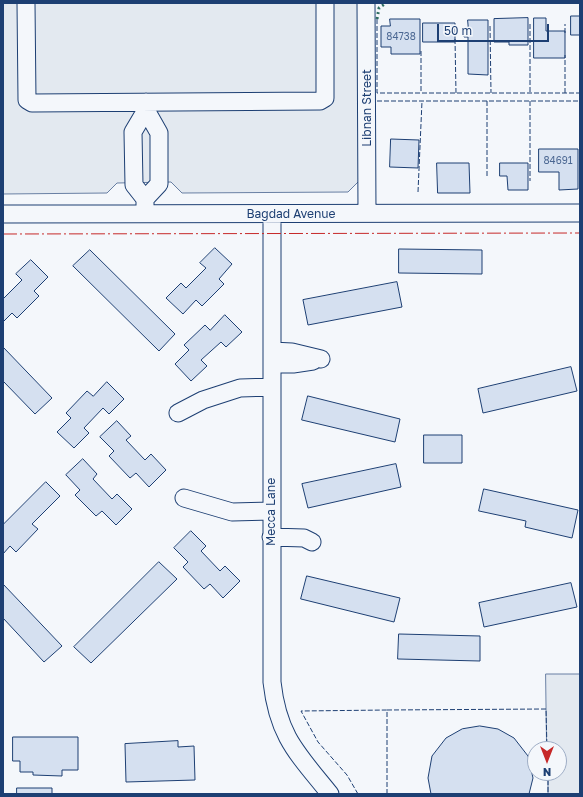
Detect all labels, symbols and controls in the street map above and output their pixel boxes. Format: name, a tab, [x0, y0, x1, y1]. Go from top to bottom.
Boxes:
scale bar	[439, 16, 551, 42]
text: 50 m	[444, 23, 472, 38]
house number: 84738	[386, 31, 416, 43]
street label: Libnan Street	[360, 69, 374, 147]
house number: 84691	[543, 155, 573, 167]
street label: Bagdad Avenue	[246, 207, 336, 221]
street label: Mecca Lane	[264, 478, 278, 546]
north arrow	[527, 741, 567, 781]
text: N	[543, 766, 551, 779]

